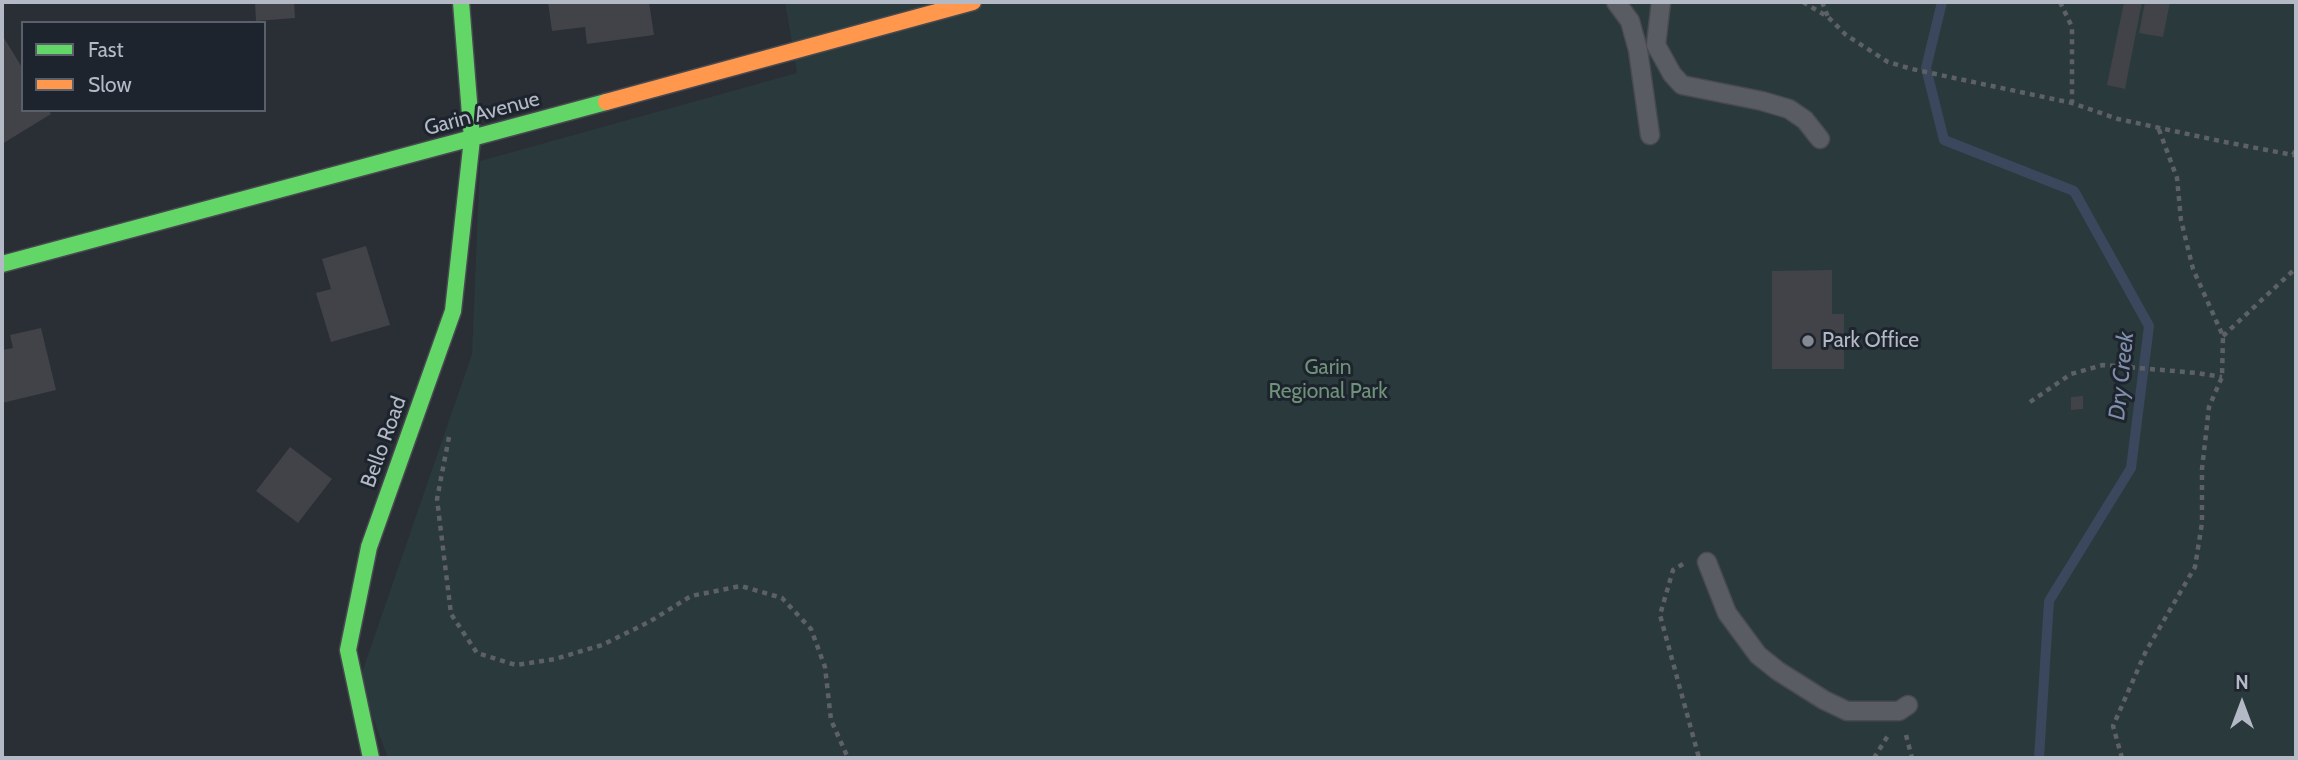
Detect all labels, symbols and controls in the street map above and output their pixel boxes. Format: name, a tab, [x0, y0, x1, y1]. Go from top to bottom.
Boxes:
legend	[21, 21, 266, 112]
text: Fast	[88, 37, 124, 62]
text: Slow	[88, 72, 132, 97]
street label: Garin Avenue	[422, 87, 542, 141]
place label: Park Office	[1822, 328, 1919, 354]
water label: Dry Creek	[2104, 331, 2140, 421]
marker: Park Office	[1800, 333, 1816, 349]
park label: Garin Regional Park	[1268, 355, 1388, 405]
street label: Bello Road	[356, 393, 412, 491]
north arrow	[2207, 669, 2277, 739]
text: N	[2235, 671, 2249, 694]

